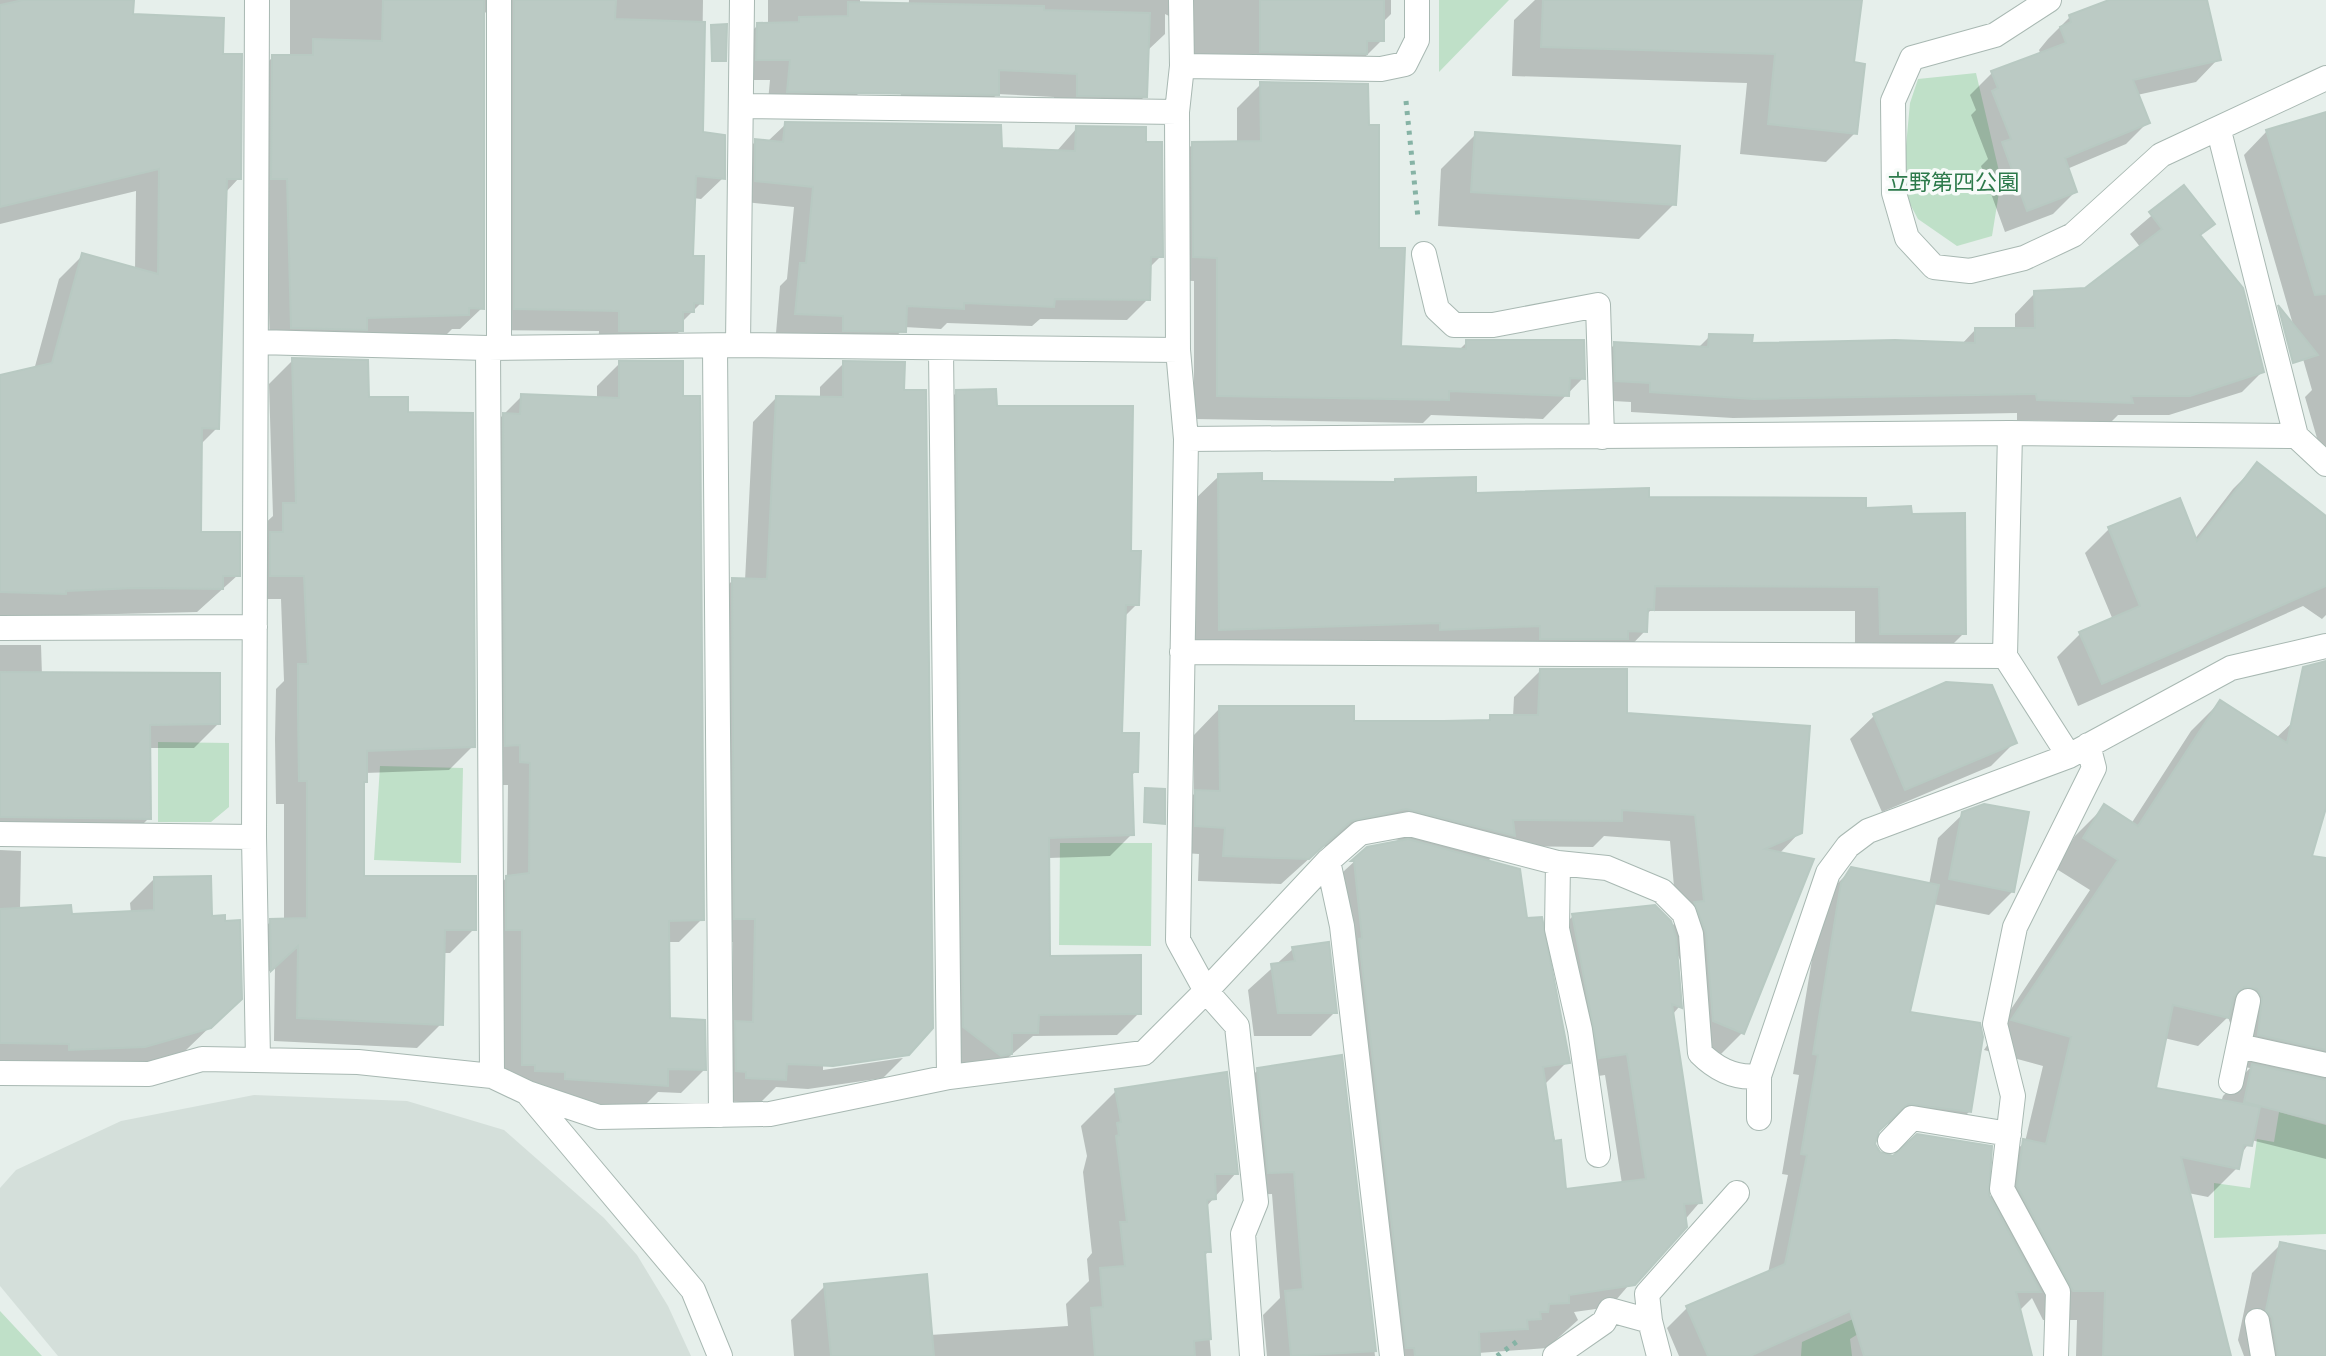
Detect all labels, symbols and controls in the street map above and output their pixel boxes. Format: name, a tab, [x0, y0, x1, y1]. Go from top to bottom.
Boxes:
park label: 立野第四公園	[1887, 169, 2019, 195]

